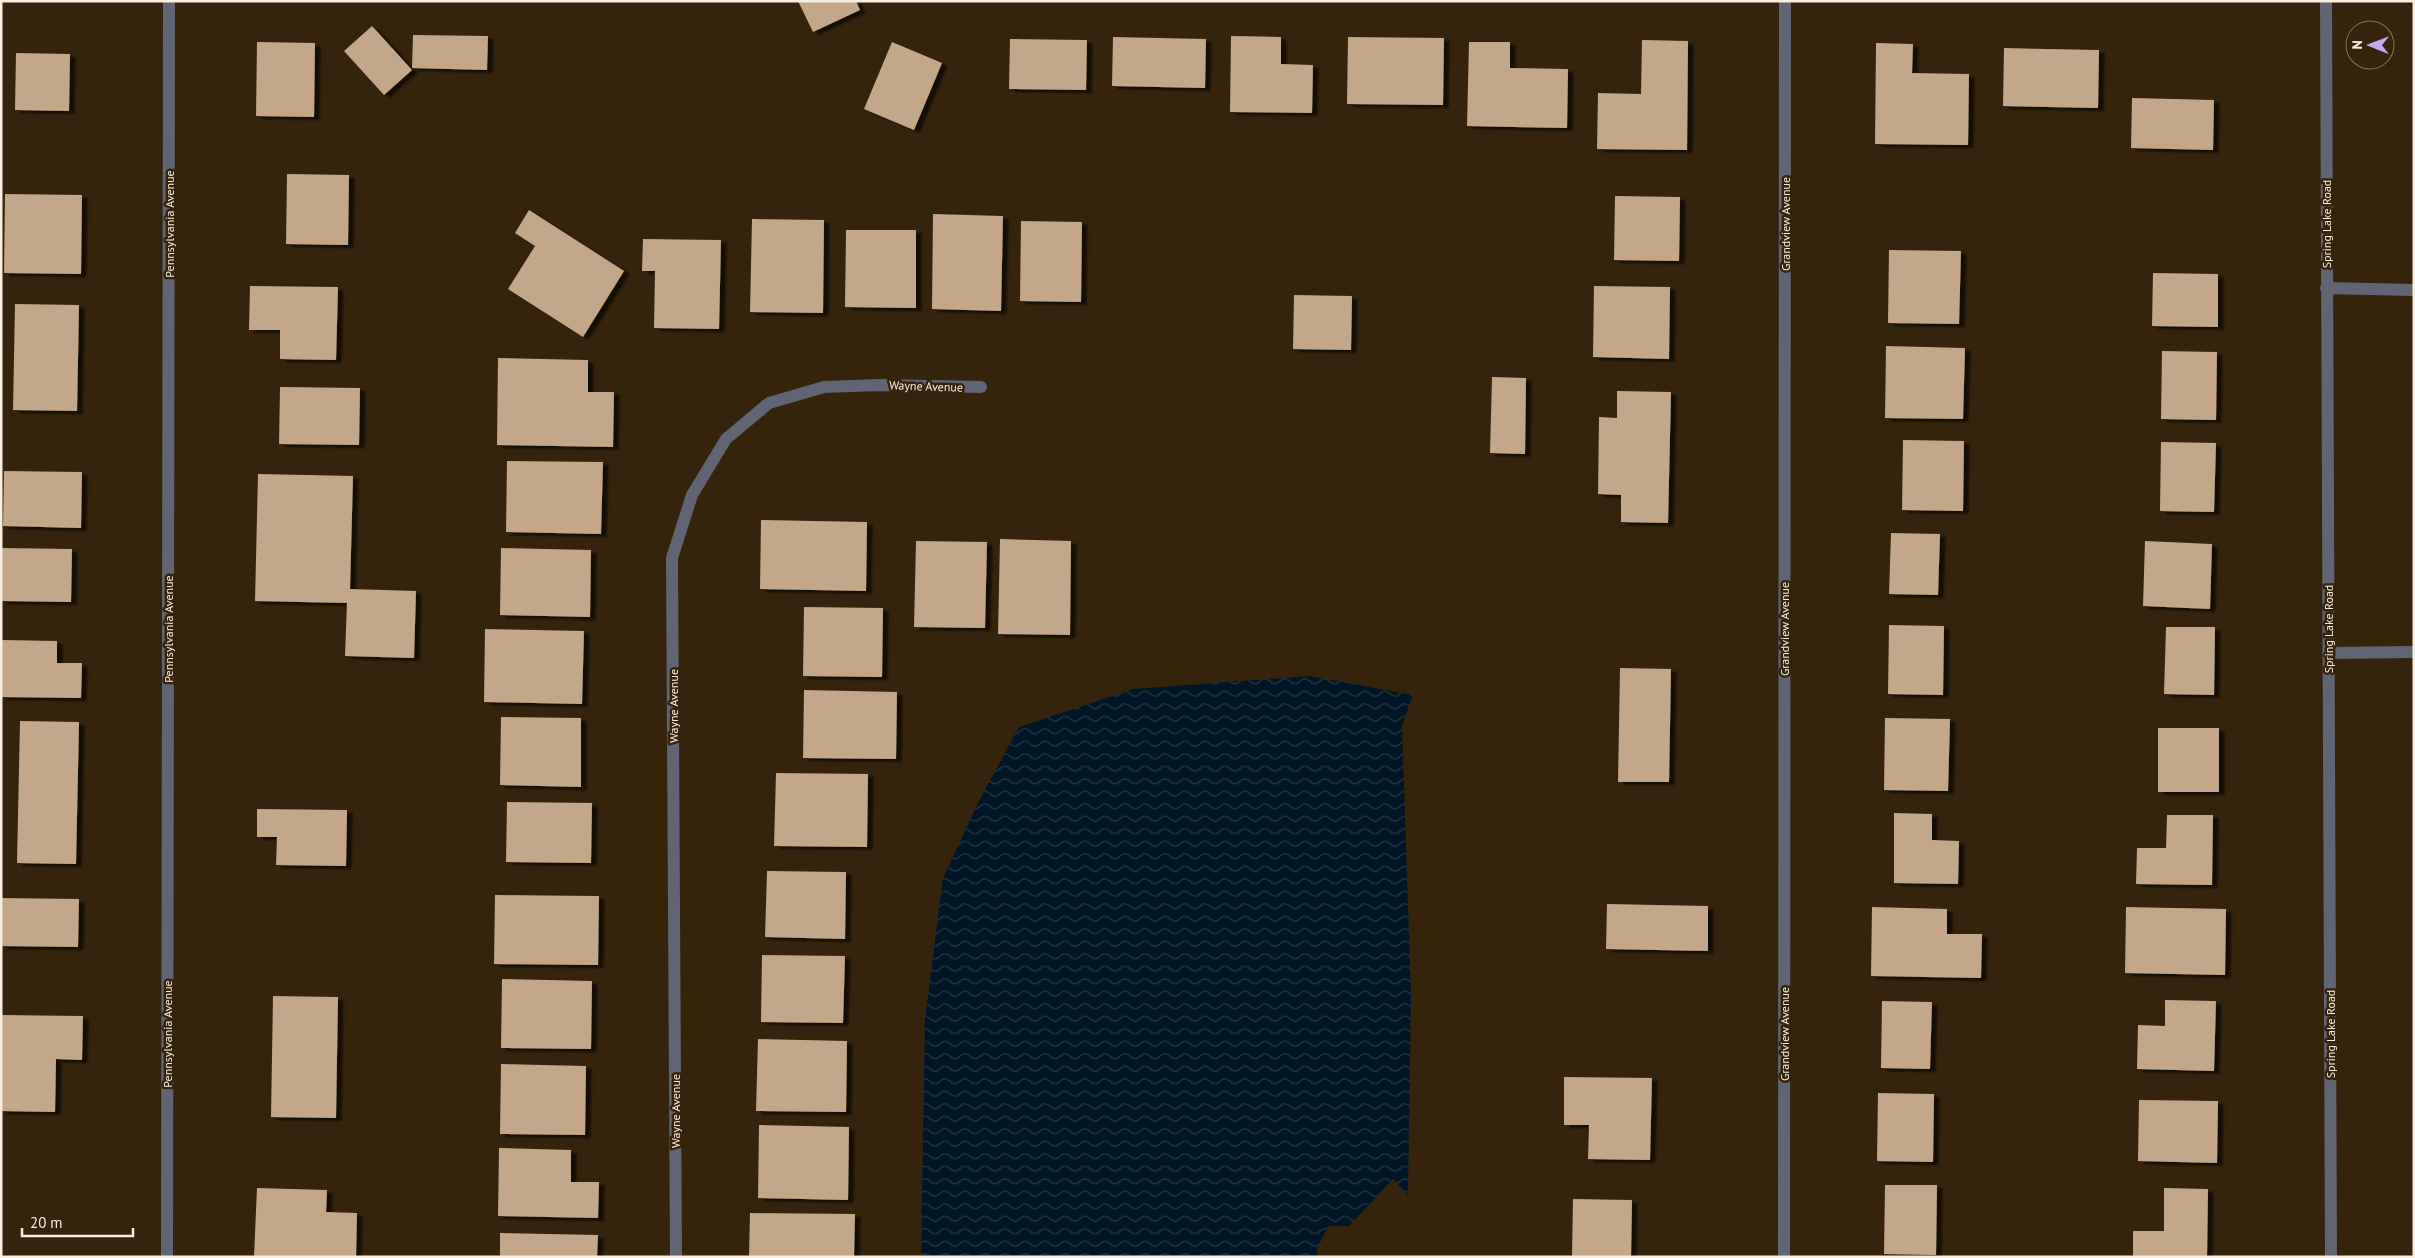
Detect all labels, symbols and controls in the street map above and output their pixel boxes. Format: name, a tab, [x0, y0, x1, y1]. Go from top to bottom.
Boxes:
north arrow	[2345, 20, 2395, 70]
text: N	[2348, 40, 2366, 50]
street label: Pennsylvania Avenue	[162, 170, 177, 278]
street label: Grandview Avenue	[1778, 177, 1793, 271]
street label: Spring Lake Road	[2319, 180, 2334, 268]
street label: Wayne Avenue	[889, 377, 963, 395]
street label: Pennsylvania Avenue	[161, 575, 176, 683]
street label: Grandview Avenue	[1777, 582, 1792, 676]
street label: Spring Lake Road	[2321, 585, 2336, 673]
street label: Wayne Avenue	[666, 669, 681, 743]
street label: Pennsylvania Avenue	[160, 980, 175, 1088]
street label: Grandview Avenue	[1777, 987, 1792, 1081]
street label: Spring Lake Road	[2323, 990, 2338, 1078]
street label: Wayne Avenue	[668, 1074, 683, 1148]
scale bar	[22, 1206, 134, 1238]
text: 20 m	[30, 1213, 63, 1232]

